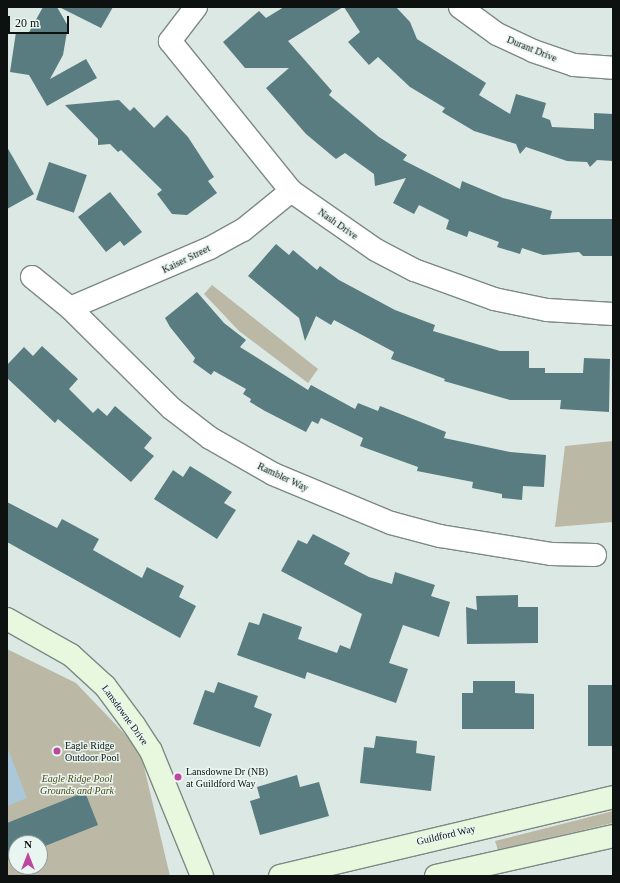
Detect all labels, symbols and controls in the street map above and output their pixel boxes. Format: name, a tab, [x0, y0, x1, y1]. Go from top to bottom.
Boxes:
scale bar	[10, 8, 71, 34]
text: 20 m	[15, 16, 39, 30]
street label: Durant Drive	[505, 34, 559, 64]
street label: Nash Drive	[316, 206, 360, 242]
street label: Kaiser Street	[160, 242, 212, 276]
street label: Rambler Way	[256, 460, 310, 494]
street label: Lansdowne Drive	[99, 683, 151, 747]
place label: Eagle Ridge Outdoor Pool	[65, 739, 119, 762]
marker: Eagle Ridge Outdoor Pool	[52, 746, 62, 756]
place label: Lansdowne Dr (NB) at Guildford Way	[186, 765, 268, 788]
park label: Eagle Ridge Pool Grounds and Park	[40, 772, 114, 796]
marker: Lansdowne Dr (NB) at Guildford Way	[173, 772, 183, 782]
street label: Guildford Way	[415, 822, 477, 848]
north arrow	[8, 835, 48, 875]
text: N	[24, 838, 32, 850]

